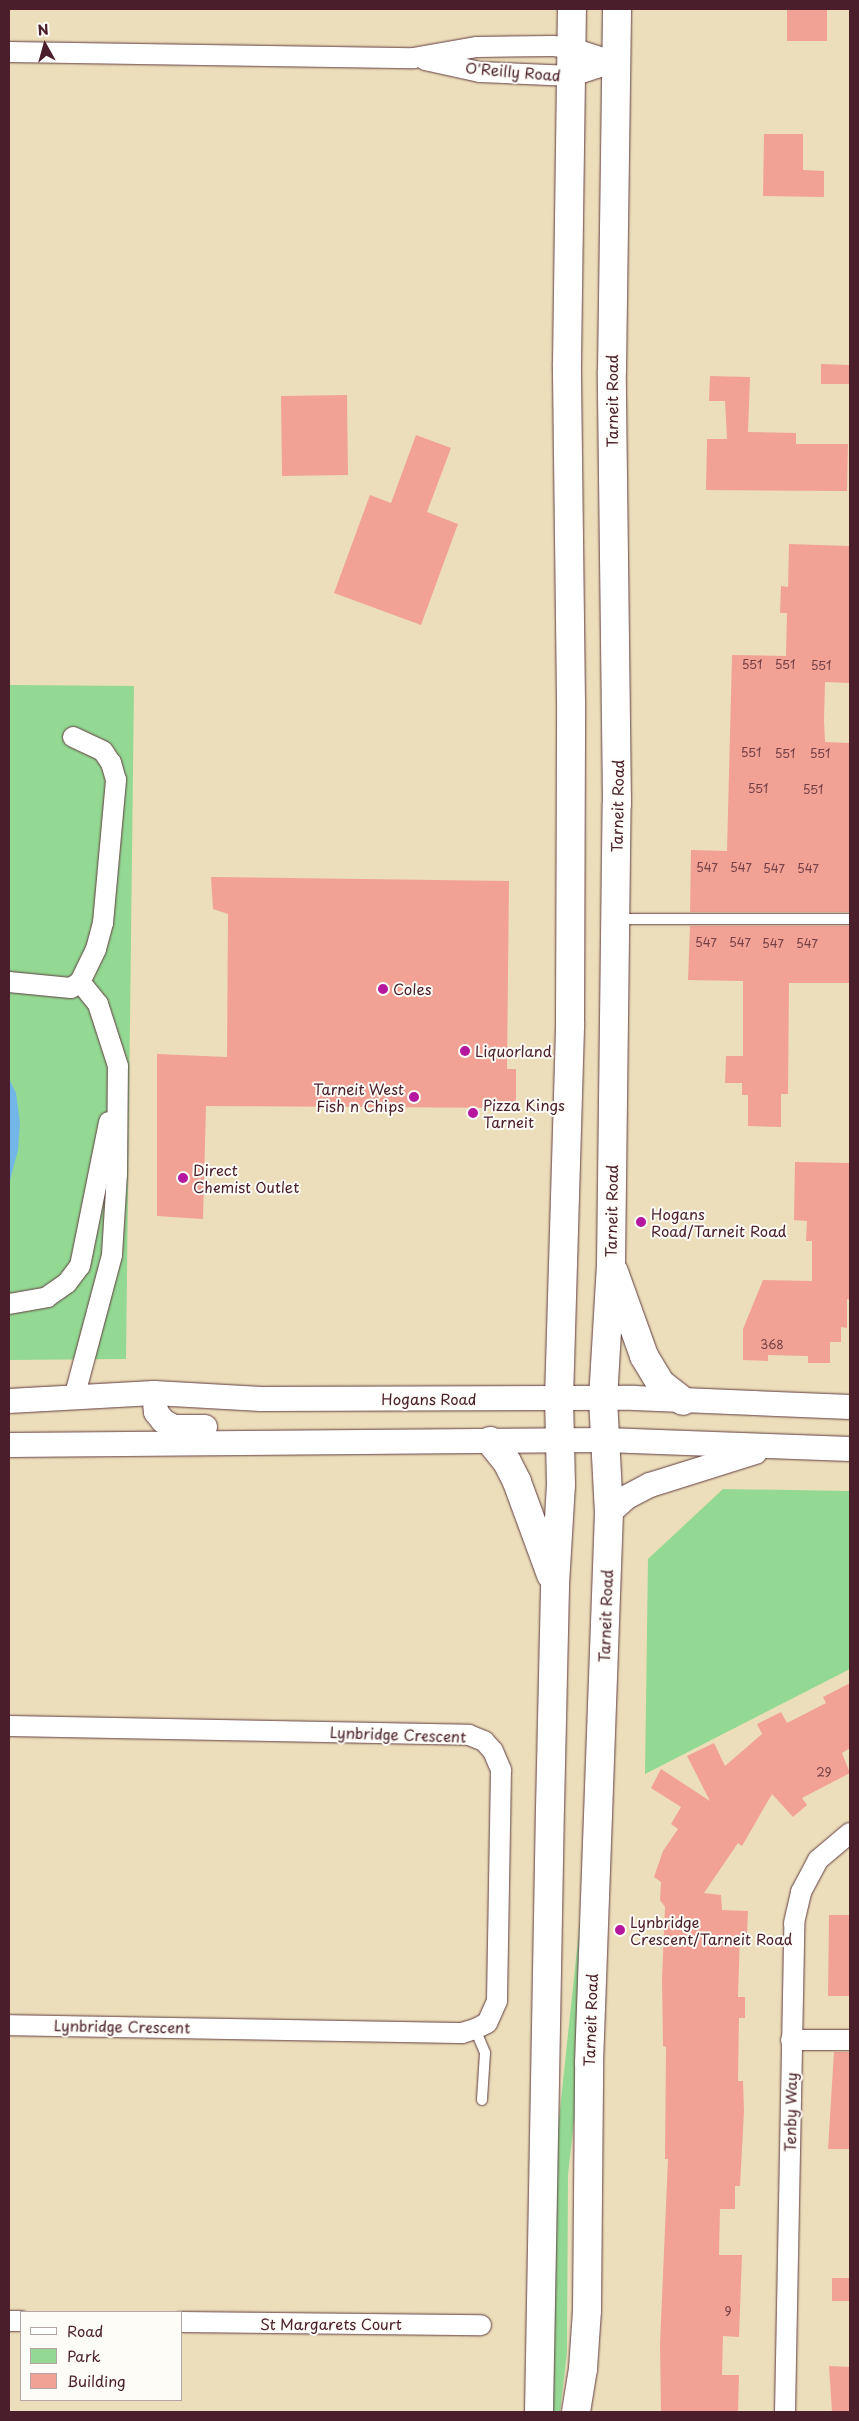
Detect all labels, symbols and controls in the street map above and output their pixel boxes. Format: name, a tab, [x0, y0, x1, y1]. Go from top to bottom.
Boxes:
text: N	[36, 19, 50, 41]
north arrow	[20, 20, 70, 70]
street label: O'Reilly Road	[464, 58, 562, 84]
street label: Tarneit Road	[603, 355, 621, 447]
house number: 551	[742, 658, 762, 672]
house number: 551	[775, 658, 795, 672]
house number: 551	[811, 659, 831, 673]
house number: 551	[741, 746, 761, 760]
house number: 551	[775, 747, 795, 761]
house number: 551	[810, 747, 830, 761]
street label: Tarneit Road	[607, 760, 627, 852]
house number: 551	[748, 782, 768, 796]
house number: 551	[803, 783, 823, 797]
house number: 547	[696, 861, 718, 875]
house number: 547	[730, 861, 752, 875]
house number: 547	[763, 862, 785, 876]
house number: 547	[797, 862, 819, 876]
house number: 547	[695, 936, 717, 950]
house number: 547	[729, 936, 751, 950]
house number: 547	[762, 937, 784, 951]
house number: 547	[796, 937, 818, 951]
place label: Coles	[393, 980, 432, 998]
marker: Coles	[377, 983, 389, 995]
place label: Liquorland	[475, 1042, 552, 1060]
marker: Liquorland	[459, 1045, 471, 1057]
place label: Tarneit West Fish n Chips	[313, 1079, 404, 1114]
marker: Tarneit West Fish n Chips	[408, 1091, 420, 1103]
place label: Pizza Kings Tarneit	[483, 1095, 563, 1130]
marker: Pizza Kings Tarneit	[467, 1107, 479, 1119]
place label: Direct Chemist Outlet	[193, 1160, 300, 1195]
street label: Tarneit Road	[601, 1165, 621, 1257]
marker: Direct Chemist Outlet	[177, 1172, 189, 1184]
place label: Hogans Road/Tarneit Road	[651, 1204, 786, 1239]
marker: Hogans Road/Tarneit Road	[635, 1216, 647, 1228]
house number: 368	[760, 1338, 784, 1352]
street label: Hogans Road	[382, 1390, 476, 1408]
street label: Tarneit Road	[594, 1570, 616, 1662]
street label: Lynbridge Crescent	[329, 1723, 467, 1745]
house number: 29	[816, 1766, 832, 1780]
place label: Lynbridge Crescent/Tarneit Road	[630, 1912, 792, 1947]
marker: Lynbridge Crescent/Tarneit Road	[614, 1924, 626, 1936]
street label: Tarneit Road	[579, 1974, 601, 2066]
street label: Lynbridge Crescent	[53, 2016, 191, 2036]
street label: Tenby Way	[780, 2072, 800, 2152]
house number: 9	[724, 2305, 732, 2319]
legend	[20, 2311, 182, 2401]
street label: St Margarets Court	[260, 2315, 402, 2333]
text: Road	[67, 2319, 103, 2342]
text: Park	[67, 2344, 101, 2367]
text: Building	[67, 2369, 126, 2392]

